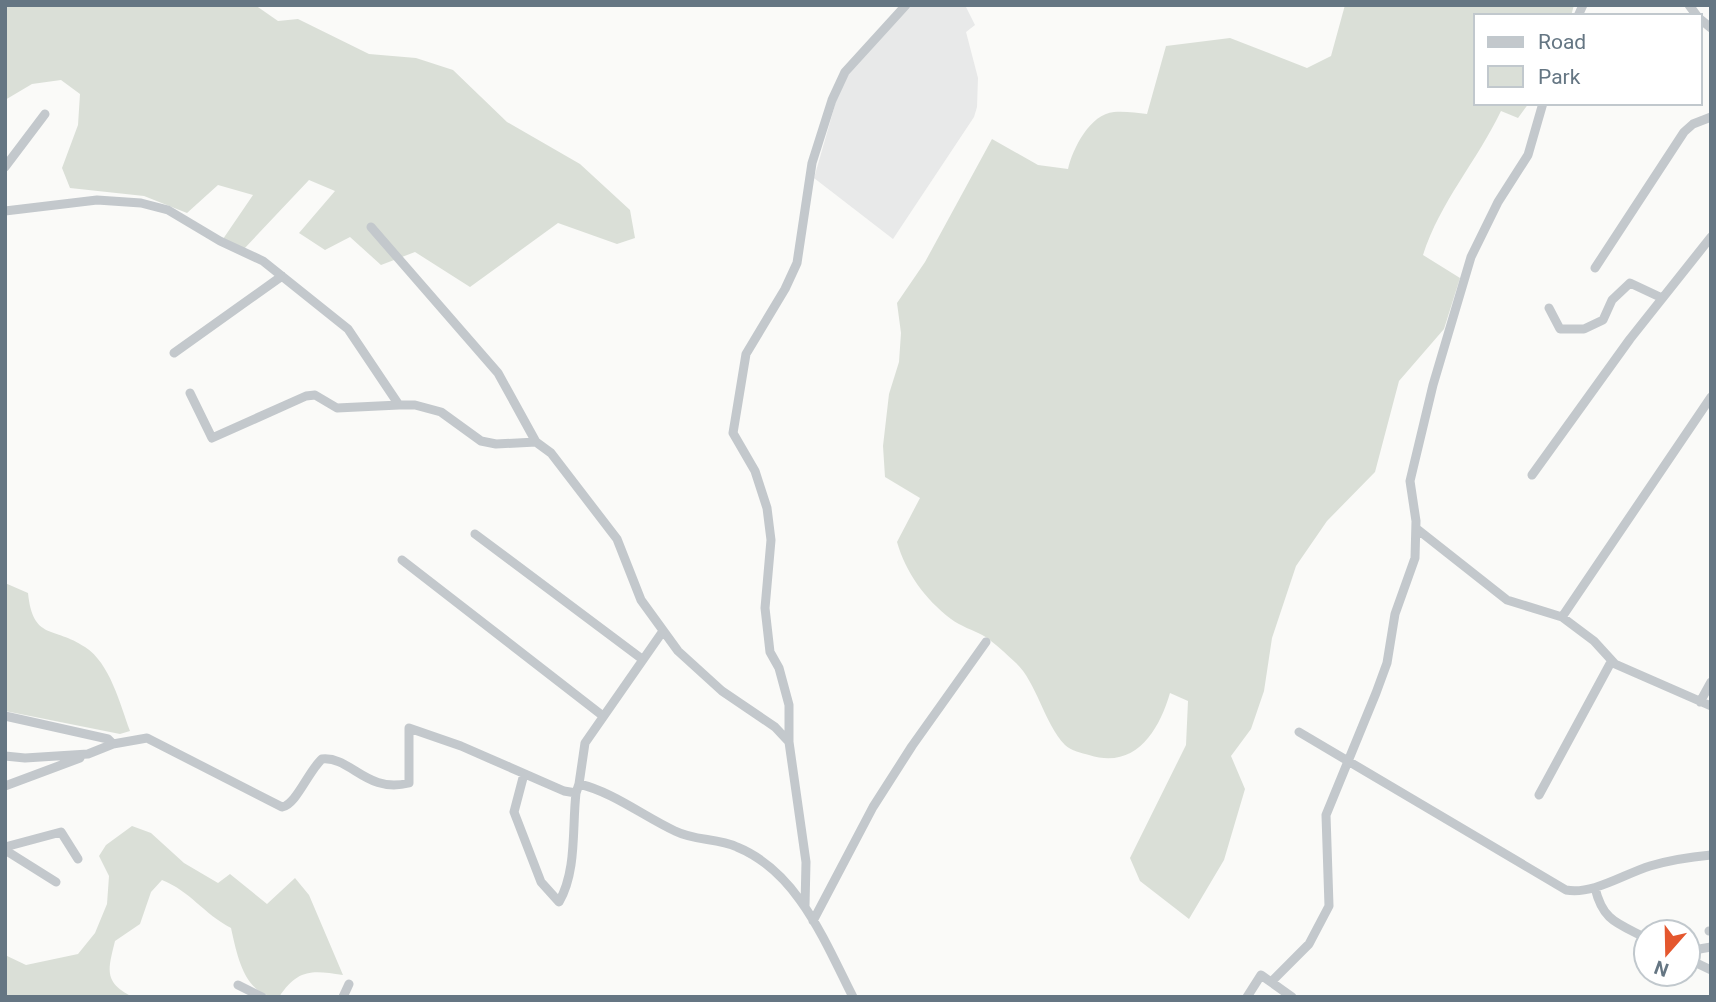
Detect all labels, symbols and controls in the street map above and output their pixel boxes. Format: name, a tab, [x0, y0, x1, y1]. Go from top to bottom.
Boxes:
legend	[1474, 14, 1702, 105]
text: Road	[1538, 30, 1586, 54]
text: Park	[1538, 65, 1581, 89]
north arrow	[1632, 918, 1702, 988]
text: N	[1651, 955, 1672, 982]

